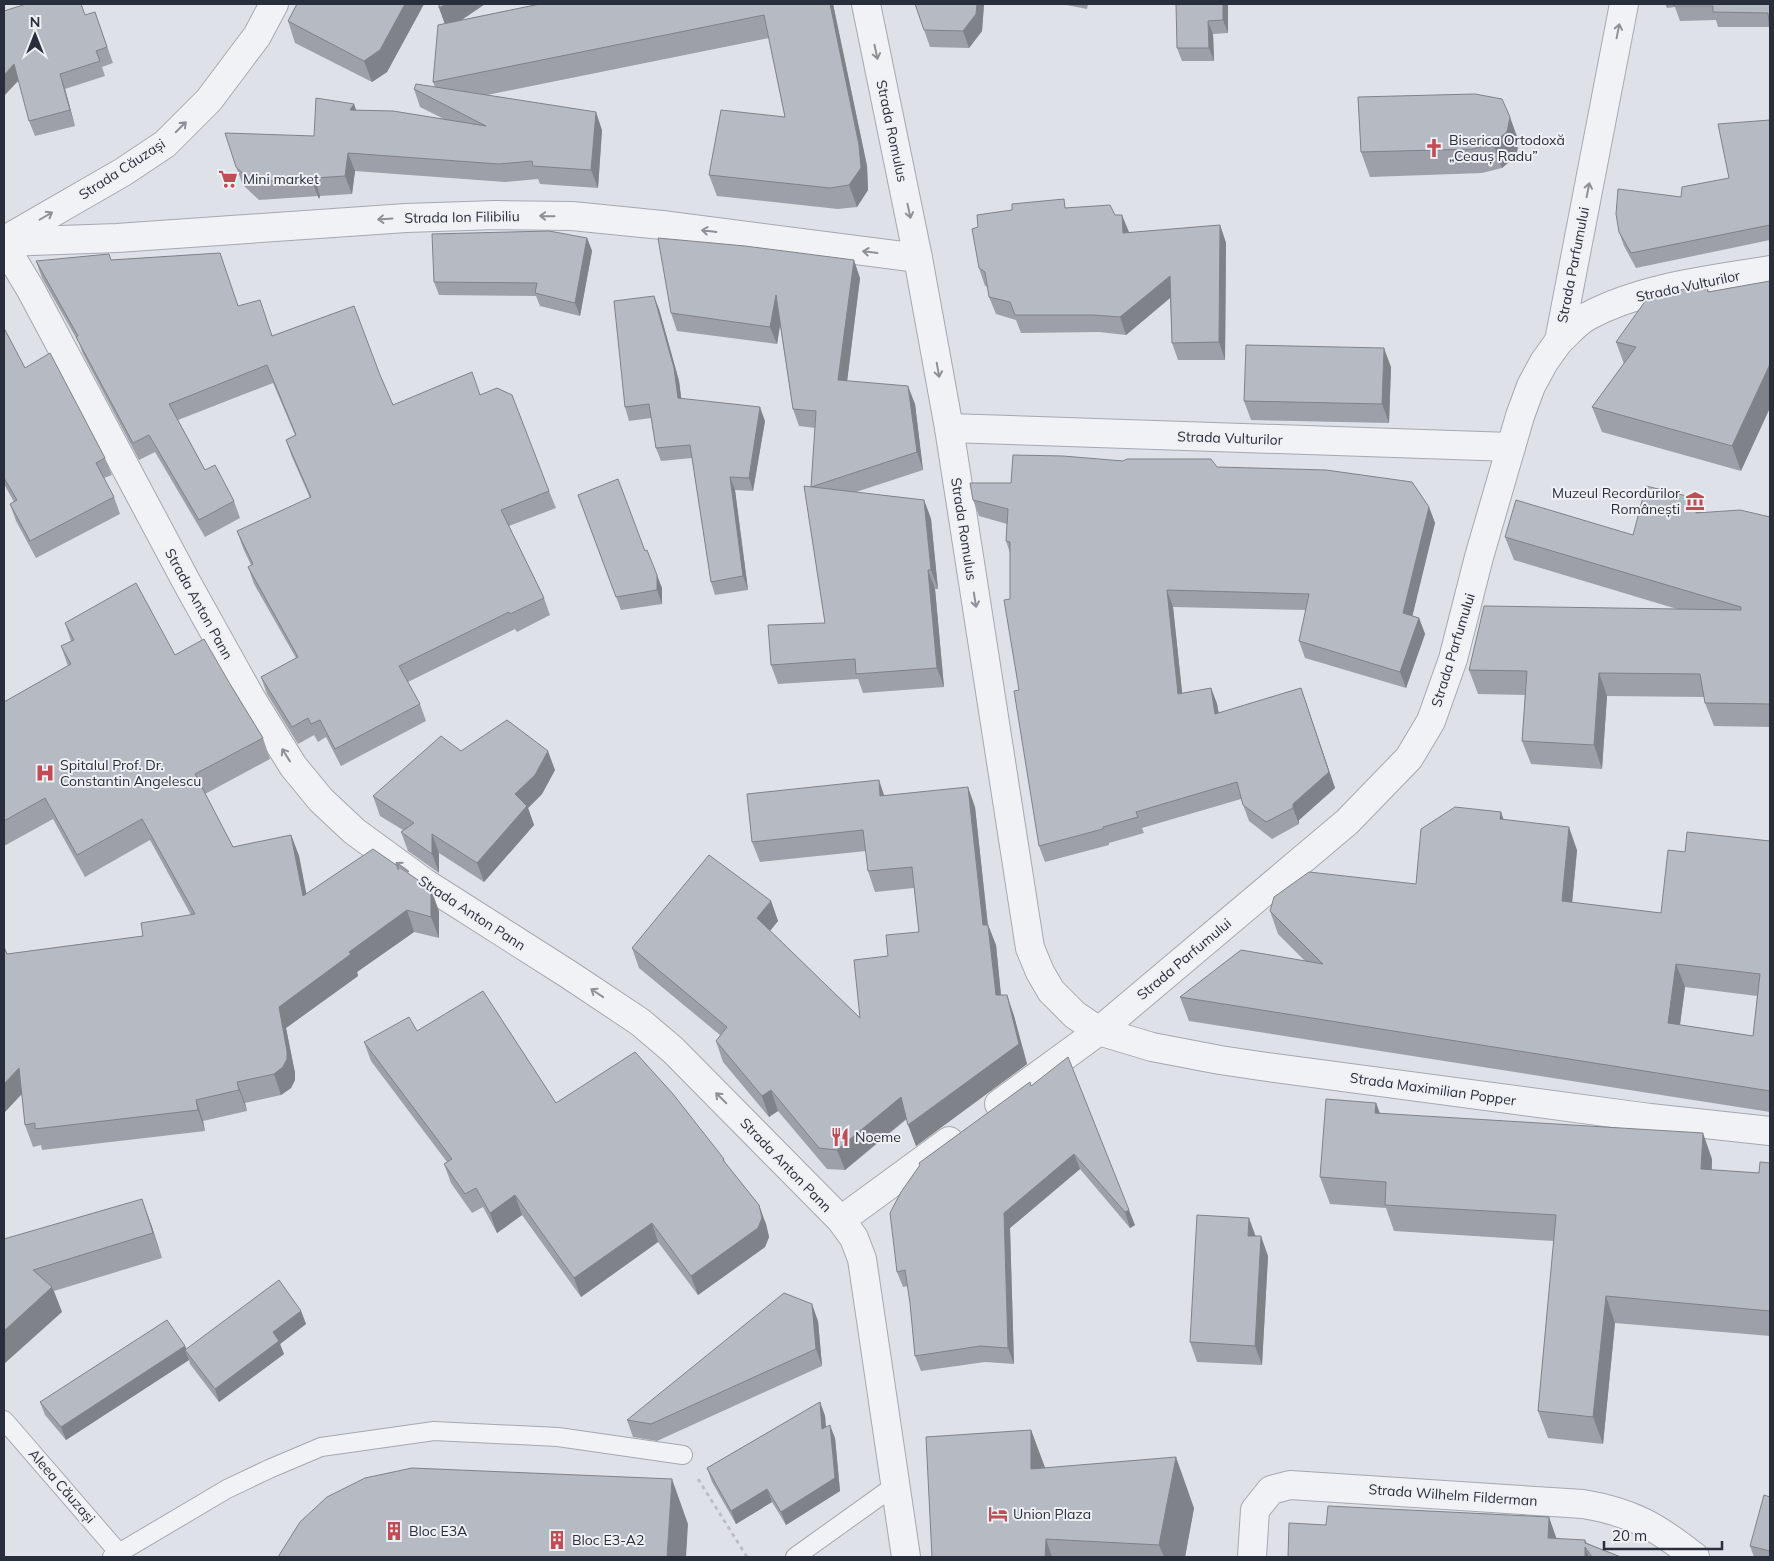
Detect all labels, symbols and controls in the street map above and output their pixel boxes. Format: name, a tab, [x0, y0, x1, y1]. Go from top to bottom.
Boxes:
north arrow	[10, 10, 60, 60]
text: N	[30, 13, 40, 31]
one-way arrow	[1614, 23, 1624, 39]
one-way arrow	[872, 43, 881, 59]
street label: Strada Romulus	[872, 78, 912, 184]
one-way arrow	[175, 122, 187, 134]
place label: Biserica Ortodoxă „Ceauș Radu”	[1449, 131, 1565, 165]
street label: Strada Căuzași	[75, 134, 169, 204]
church icon: Biserica Ortodoxă „Ceauș Radu”	[1423, 137, 1445, 159]
supermarket icon: Mini market	[217, 168, 239, 190]
place label: Mini market	[243, 170, 319, 188]
one-way arrow	[1583, 183, 1593, 199]
one-way arrow	[904, 202, 914, 218]
street label: Strada Parfumului	[1553, 205, 1593, 325]
street label: Strada Ion Filibiliu	[404, 207, 520, 227]
one-way arrow	[38, 211, 53, 220]
one-way arrow	[539, 211, 555, 220]
one-way arrow	[377, 215, 393, 224]
one-way arrow	[701, 226, 717, 236]
one-way arrow	[862, 247, 878, 257]
street label: Strada Vulturilor	[1634, 266, 1742, 306]
one-way arrow	[934, 362, 944, 378]
street label: Strada Vulturilor	[1177, 427, 1284, 449]
street label: Strada Romulus	[947, 476, 981, 582]
place label: Muzeul Recordurilor Românești	[1552, 484, 1681, 518]
museum icon: Muzeul Recordurilor Românești	[1684, 490, 1706, 512]
street label: Strada Anton Pann	[161, 545, 237, 663]
street label: Strada Parfumului	[1427, 591, 1479, 709]
one-way arrow	[971, 592, 981, 608]
one-way arrow	[281, 748, 291, 762]
place label: Spitalul Prof. Dr. Constantin Angelescu	[60, 756, 201, 790]
hospital icon: Spitalul Prof. Dr. Constantin Angelescu	[34, 762, 56, 784]
one-way arrow	[396, 861, 409, 872]
street label: Strada Anton Pann	[415, 872, 529, 954]
street label: Strada Parfumului	[1133, 914, 1235, 1004]
one-way arrow	[590, 988, 604, 998]
street label: Strada Maximilian Popper	[1349, 1068, 1518, 1110]
one-way arrow	[714, 1092, 727, 1104]
street label: Strada Anton Pann	[736, 1114, 836, 1216]
restaurant icon: Noeme	[829, 1126, 851, 1148]
place label: Noeme	[855, 1128, 901, 1146]
street label: Aleea Căuzași	[25, 1445, 99, 1527]
street label: Strada Wilhelm Filderman	[1368, 1480, 1538, 1510]
hotel icon: Union Plaza	[987, 1503, 1009, 1525]
place label: Union Plaza	[1013, 1505, 1091, 1523]
scale bar	[1604, 1518, 1722, 1550]
building icon: Bloc E3A	[383, 1520, 405, 1542]
place label: Bloc E3A	[409, 1522, 468, 1540]
text: 20 m	[1612, 1526, 1647, 1545]
building icon: Bloc E3-A2	[546, 1529, 568, 1551]
place label: Bloc E3-A2	[572, 1531, 644, 1549]

